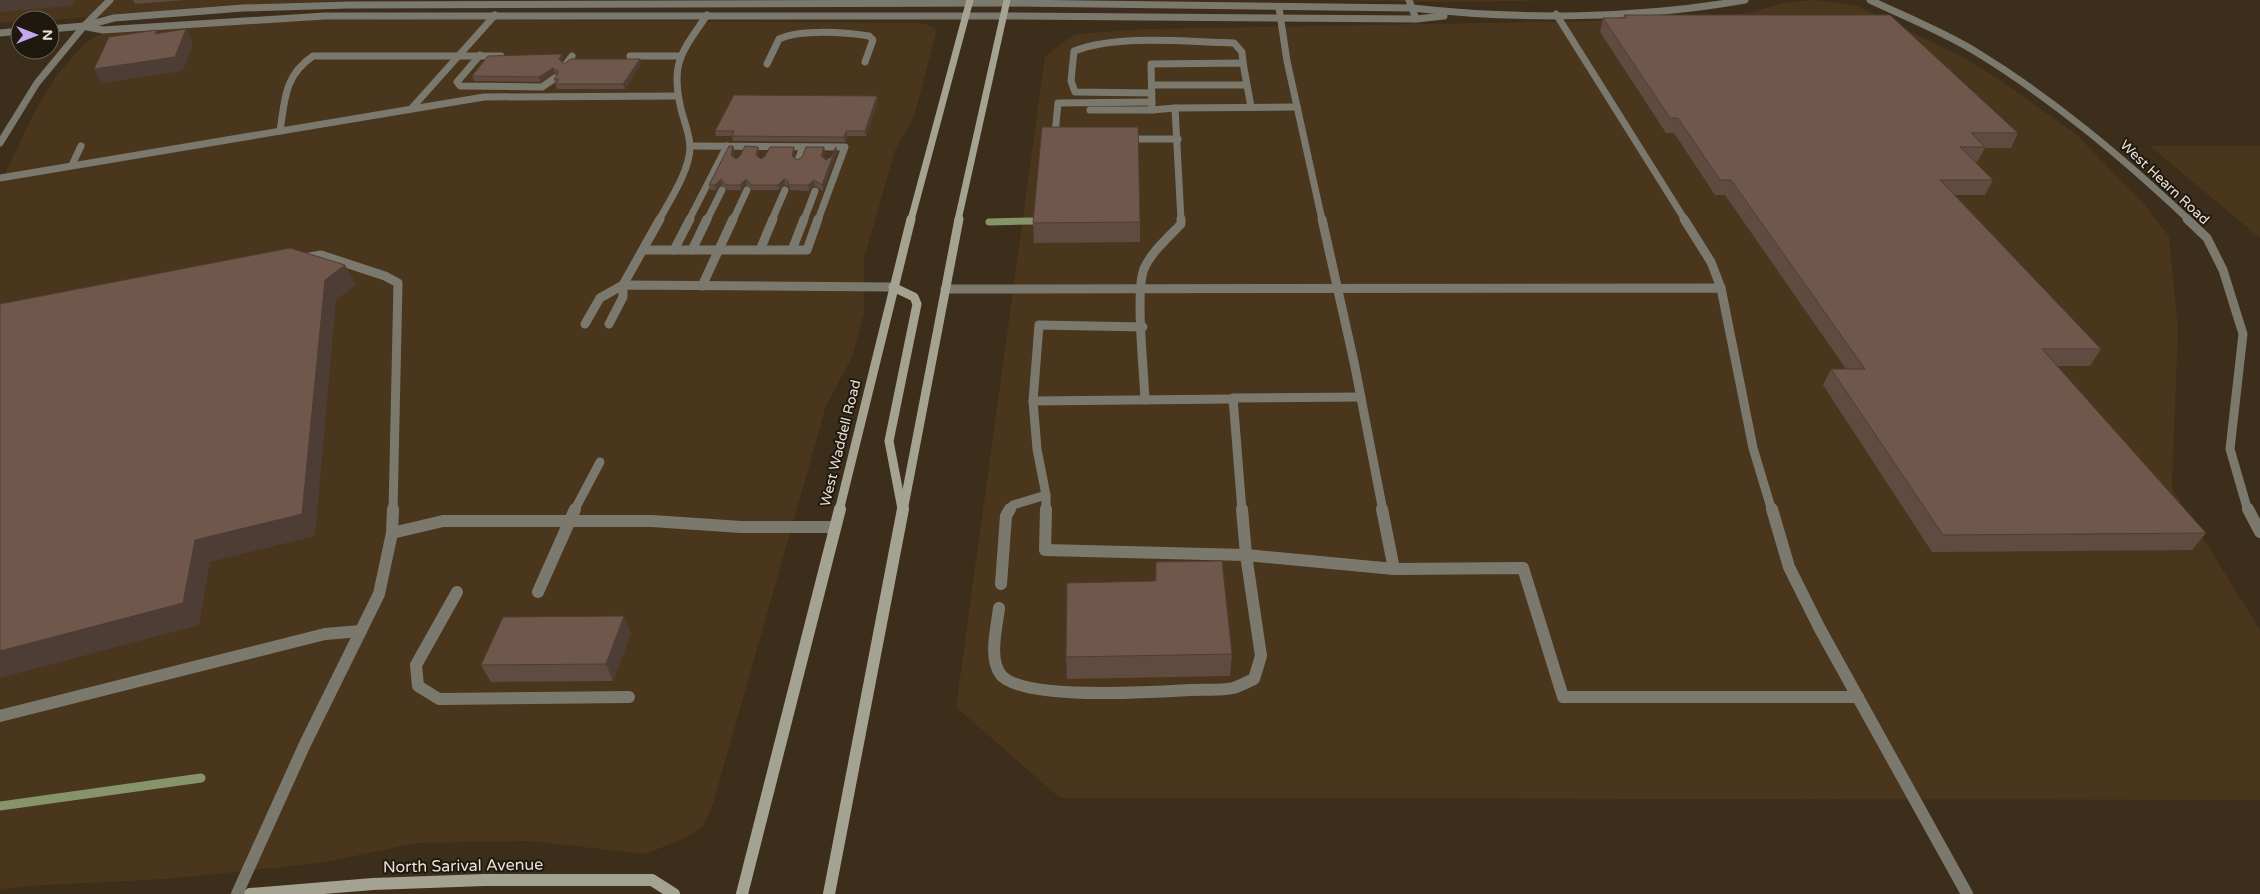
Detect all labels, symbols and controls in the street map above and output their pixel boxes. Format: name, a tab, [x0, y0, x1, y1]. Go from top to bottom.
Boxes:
north arrow	[10, 10, 60, 60]
text: N	[39, 29, 56, 41]
street label: West Hearn Road	[2116, 137, 2213, 228]
street label: West Waddell Road	[817, 378, 864, 508]
street label: North Sarival Avenue	[383, 855, 543, 877]

